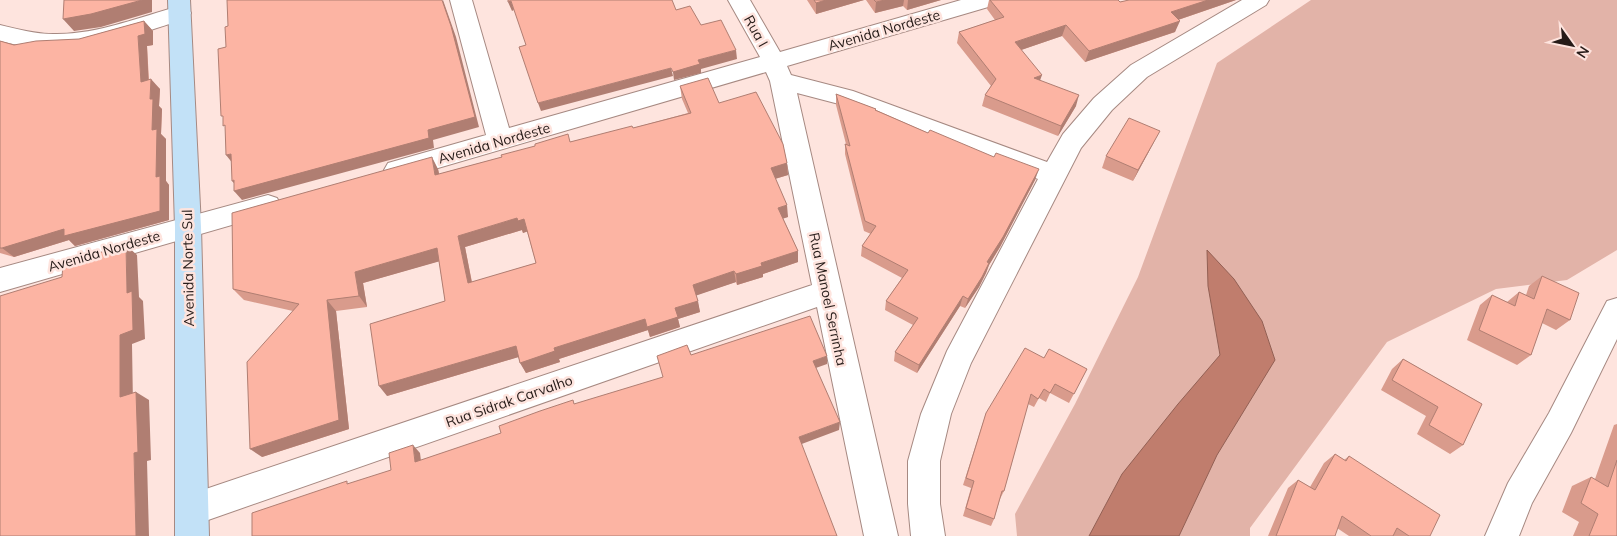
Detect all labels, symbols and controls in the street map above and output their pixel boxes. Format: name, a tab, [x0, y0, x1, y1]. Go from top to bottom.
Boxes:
street label: Avenida Nordeste	[826, 5, 942, 55]
street label: Rua I	[740, 12, 772, 50]
north arrow	[1547, 20, 1597, 70]
text: N	[1572, 43, 1593, 61]
street label: Avenida Nordeste	[436, 118, 552, 168]
street label: Avenida Norte Sul	[178, 209, 198, 327]
street label: Avenida Nordeste	[46, 226, 162, 276]
street label: Rua Manoel Serrinha	[805, 231, 851, 367]
street label: Rua Sidrak Carvalho	[443, 371, 575, 431]

